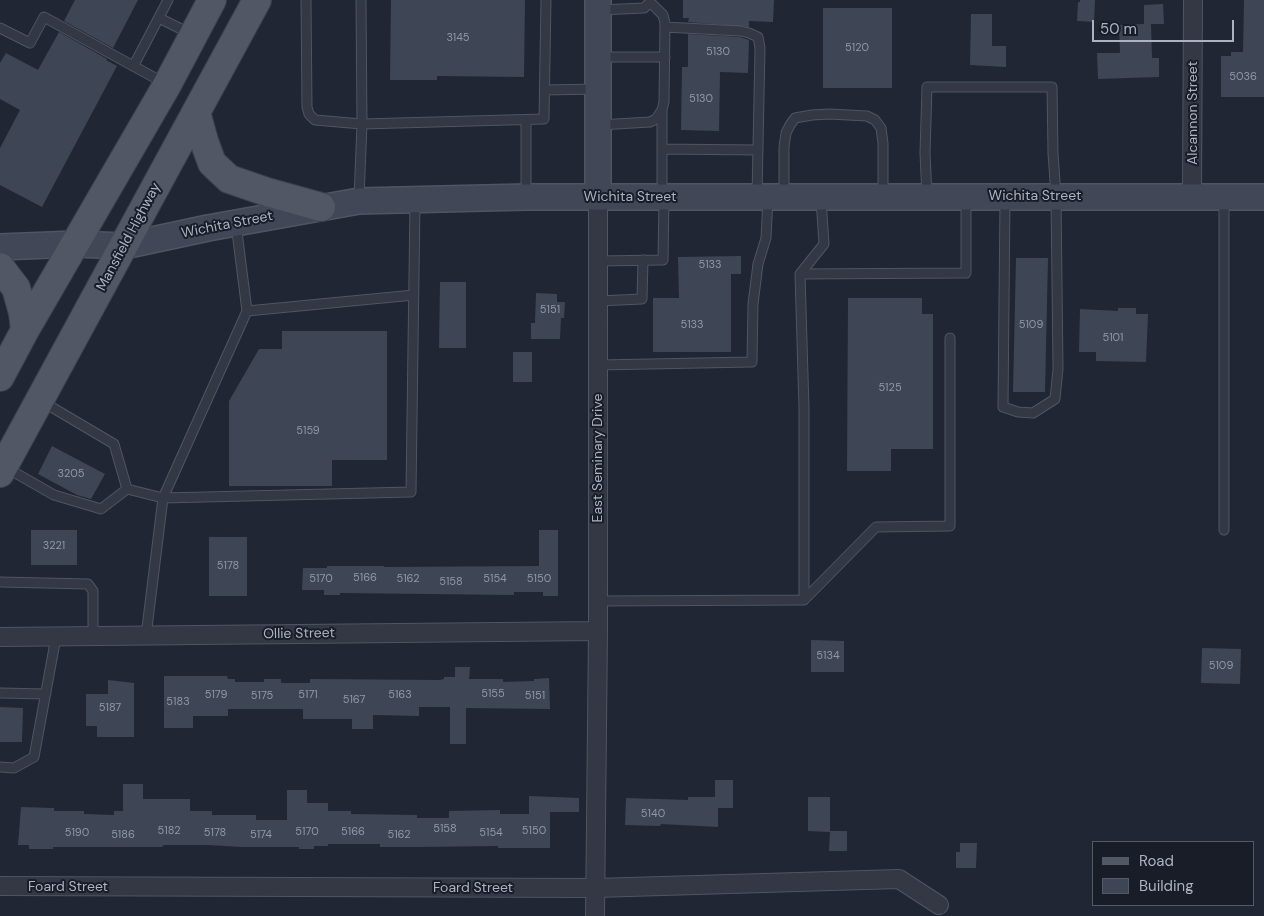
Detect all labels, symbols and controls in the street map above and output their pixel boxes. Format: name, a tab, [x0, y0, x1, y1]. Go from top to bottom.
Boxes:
scale bar	[1094, 10, 1236, 42]
text: 50 m	[1100, 19, 1137, 39]
house number: 3145	[446, 31, 470, 45]
house number: 5120	[845, 41, 869, 55]
house number: 5130	[706, 45, 730, 59]
street label: Alcannon Street	[1185, 61, 1201, 165]
house number: 5036	[1229, 70, 1257, 84]
house number: 5130	[689, 92, 713, 106]
street label: Mansfield Highway	[93, 180, 165, 294]
street label: Wichita Street	[989, 188, 1081, 204]
street label: Wichita Street	[584, 189, 676, 205]
street label: Wichita Street	[180, 208, 274, 242]
house number: 5133	[698, 258, 722, 272]
house number: 5151	[540, 303, 560, 317]
house number: 5133	[680, 318, 704, 332]
house number: 5109	[1019, 318, 1043, 332]
house number: 5101	[1102, 331, 1124, 345]
house number: 5125	[878, 381, 902, 395]
street label: East Seminary Drive	[590, 394, 606, 522]
house number: 5159	[296, 424, 320, 438]
house number: 3205	[58, 467, 84, 481]
house number: 3221	[43, 539, 65, 553]
house number: 5178	[217, 559, 239, 573]
house number: 5166	[353, 571, 377, 585]
house number: 5170	[309, 572, 333, 586]
house number: 5162	[396, 572, 420, 586]
house number: 5154	[483, 572, 507, 586]
house number: 5150	[527, 572, 551, 586]
house number: 5158	[439, 575, 463, 589]
street label: Ollie Street	[263, 625, 335, 643]
house number: 5134	[816, 649, 840, 663]
house number: 5109	[1209, 659, 1233, 673]
house number: 5155	[481, 687, 505, 701]
house number: 5179	[205, 688, 227, 702]
house number: 5171	[298, 688, 318, 702]
house number: 5163	[388, 688, 412, 702]
house number: 5175	[251, 689, 273, 703]
house number: 5151	[525, 689, 545, 703]
house number: 5167	[343, 693, 365, 707]
house number: 5183	[166, 695, 190, 709]
house number: 5187	[99, 701, 121, 715]
house number: 5140	[641, 807, 665, 821]
house number: 5158	[433, 822, 457, 836]
house number: 5182	[158, 824, 180, 838]
house number: 5150	[522, 824, 546, 838]
house number: 5170	[295, 825, 319, 839]
house number: 5166	[341, 825, 365, 839]
house number: 5190	[65, 826, 89, 840]
house number: 5178	[204, 826, 226, 840]
house number: 5154	[479, 826, 503, 840]
house number: 5186	[111, 828, 135, 842]
house number: 5174	[250, 828, 272, 842]
house number: 5162	[387, 828, 411, 842]
legend	[1092, 841, 1254, 906]
text: Road	[1139, 851, 1174, 871]
text: Building	[1139, 876, 1194, 896]
street label: Foard Street	[28, 879, 108, 895]
street label: Foard Street	[433, 880, 513, 896]

